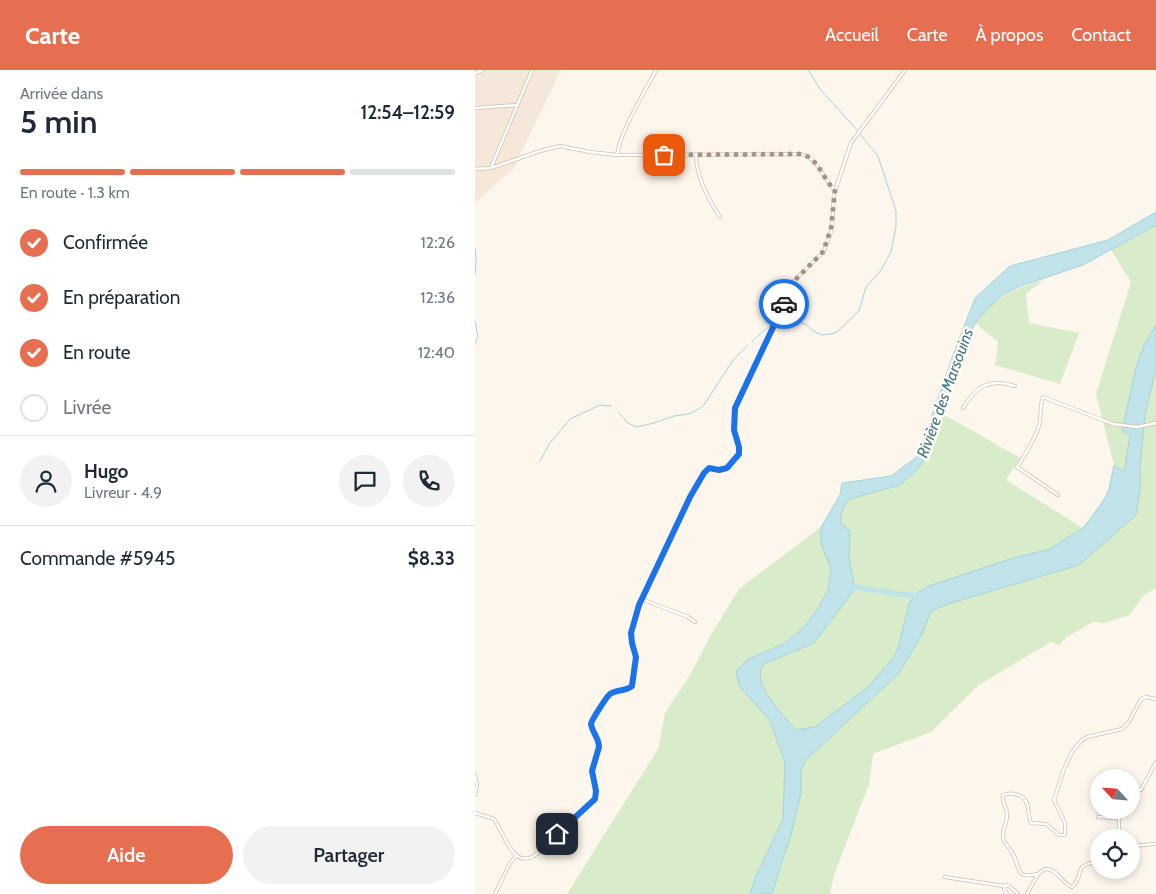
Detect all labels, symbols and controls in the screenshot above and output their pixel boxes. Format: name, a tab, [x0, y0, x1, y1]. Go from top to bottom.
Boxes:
text: Carte	[25, 21, 80, 50]
text: Accueil	[825, 24, 879, 46]
text: Carte	[907, 24, 947, 46]
text: À propos	[975, 24, 1043, 46]
text: Contact	[1071, 24, 1131, 46]
text: Arrivée dans	[20, 84, 103, 103]
text: 12:54–12:59	[360, 101, 455, 124]
text: 5 min	[20, 102, 97, 141]
pin	[643, 134, 685, 176]
icon: bag	[650, 141, 678, 169]
text: En route · 1.3 km	[20, 183, 130, 202]
icon: check	[20, 229, 48, 257]
text: Confirmée	[63, 231, 148, 254]
text: 12:26	[421, 233, 455, 252]
courier	[759, 279, 809, 329]
icon: check	[20, 284, 48, 312]
text: En préparation	[63, 286, 180, 309]
text: 12:36	[420, 288, 455, 307]
icon: car	[770, 290, 798, 318]
water label: Rivière des Marsouins	[913, 326, 977, 460]
icon: check	[20, 339, 48, 367]
text: En route	[63, 341, 130, 364]
text: 12:40	[418, 343, 455, 362]
text: Livrée	[63, 396, 111, 419]
button: person	[20, 455, 72, 507]
button: chat	[339, 455, 391, 507]
button: phone	[403, 455, 455, 507]
text: Hugo	[84, 460, 128, 483]
text: Livreur · 4.9	[84, 483, 162, 502]
text: Commande #5945	[20, 547, 175, 570]
text: $8.33	[408, 547, 455, 570]
north arrow	[1090, 769, 1140, 819]
map controls	[1090, 769, 1140, 879]
pin	[536, 813, 578, 855]
icon: home	[543, 820, 571, 848]
button: Aide	[20, 826, 233, 884]
button: Partager	[243, 826, 455, 884]
button: locate	[1090, 829, 1140, 879]

